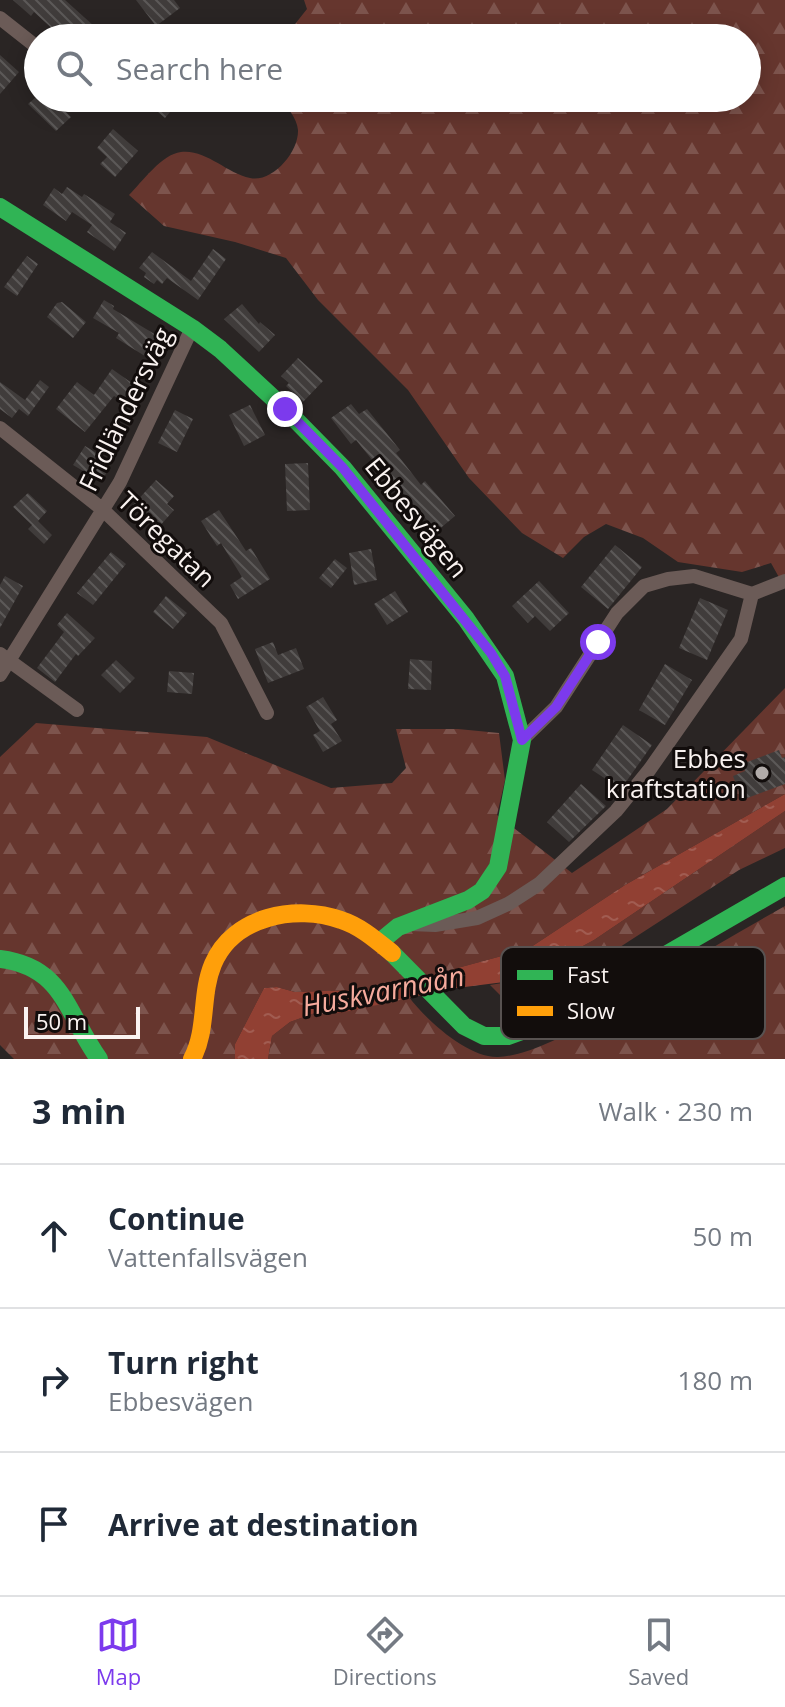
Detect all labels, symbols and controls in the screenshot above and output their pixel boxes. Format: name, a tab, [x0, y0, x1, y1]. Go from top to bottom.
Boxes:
search box	[24, 24, 761, 112]
icon: search	[52, 46, 96, 90]
text: Search here	[116, 48, 283, 89]
street label: Fridländersväg	[70, 321, 180, 497]
route end	[267, 391, 303, 427]
street label: Ebbesvägen	[357, 449, 477, 585]
street label: Töregatan	[110, 483, 224, 595]
route start	[580, 624, 616, 660]
place label: Ebbes kraftstation	[606, 740, 746, 806]
marker: Ebbes kraftstation	[753, 764, 771, 782]
legend	[501, 947, 765, 1039]
water label: Huskvarnaån	[299, 956, 467, 1024]
text: Fast	[567, 959, 609, 989]
text: Slow	[567, 995, 615, 1025]
scale bar	[24, 1003, 140, 1039]
text: 50 m	[36, 1006, 87, 1036]
text: 3 min	[32, 1088, 126, 1134]
text: Walk · 230 m	[599, 1093, 753, 1129]
text: Continue	[108, 1198, 245, 1239]
icon: ahead	[32, 1214, 76, 1258]
text: 50 m	[692, 1218, 753, 1254]
text: Vattenfallsvägen	[108, 1239, 308, 1275]
text: Turn right	[108, 1342, 259, 1383]
icon: right	[32, 1358, 76, 1402]
text: 180 m	[678, 1362, 753, 1398]
text: Ebbesvägen	[108, 1383, 253, 1419]
icon: arrive	[32, 1502, 76, 1546]
text: Arrive at destination	[108, 1504, 419, 1545]
tab: Map	[96, 1613, 141, 1691]
tab: Directions	[333, 1613, 437, 1691]
tab: Saved	[628, 1613, 689, 1691]

